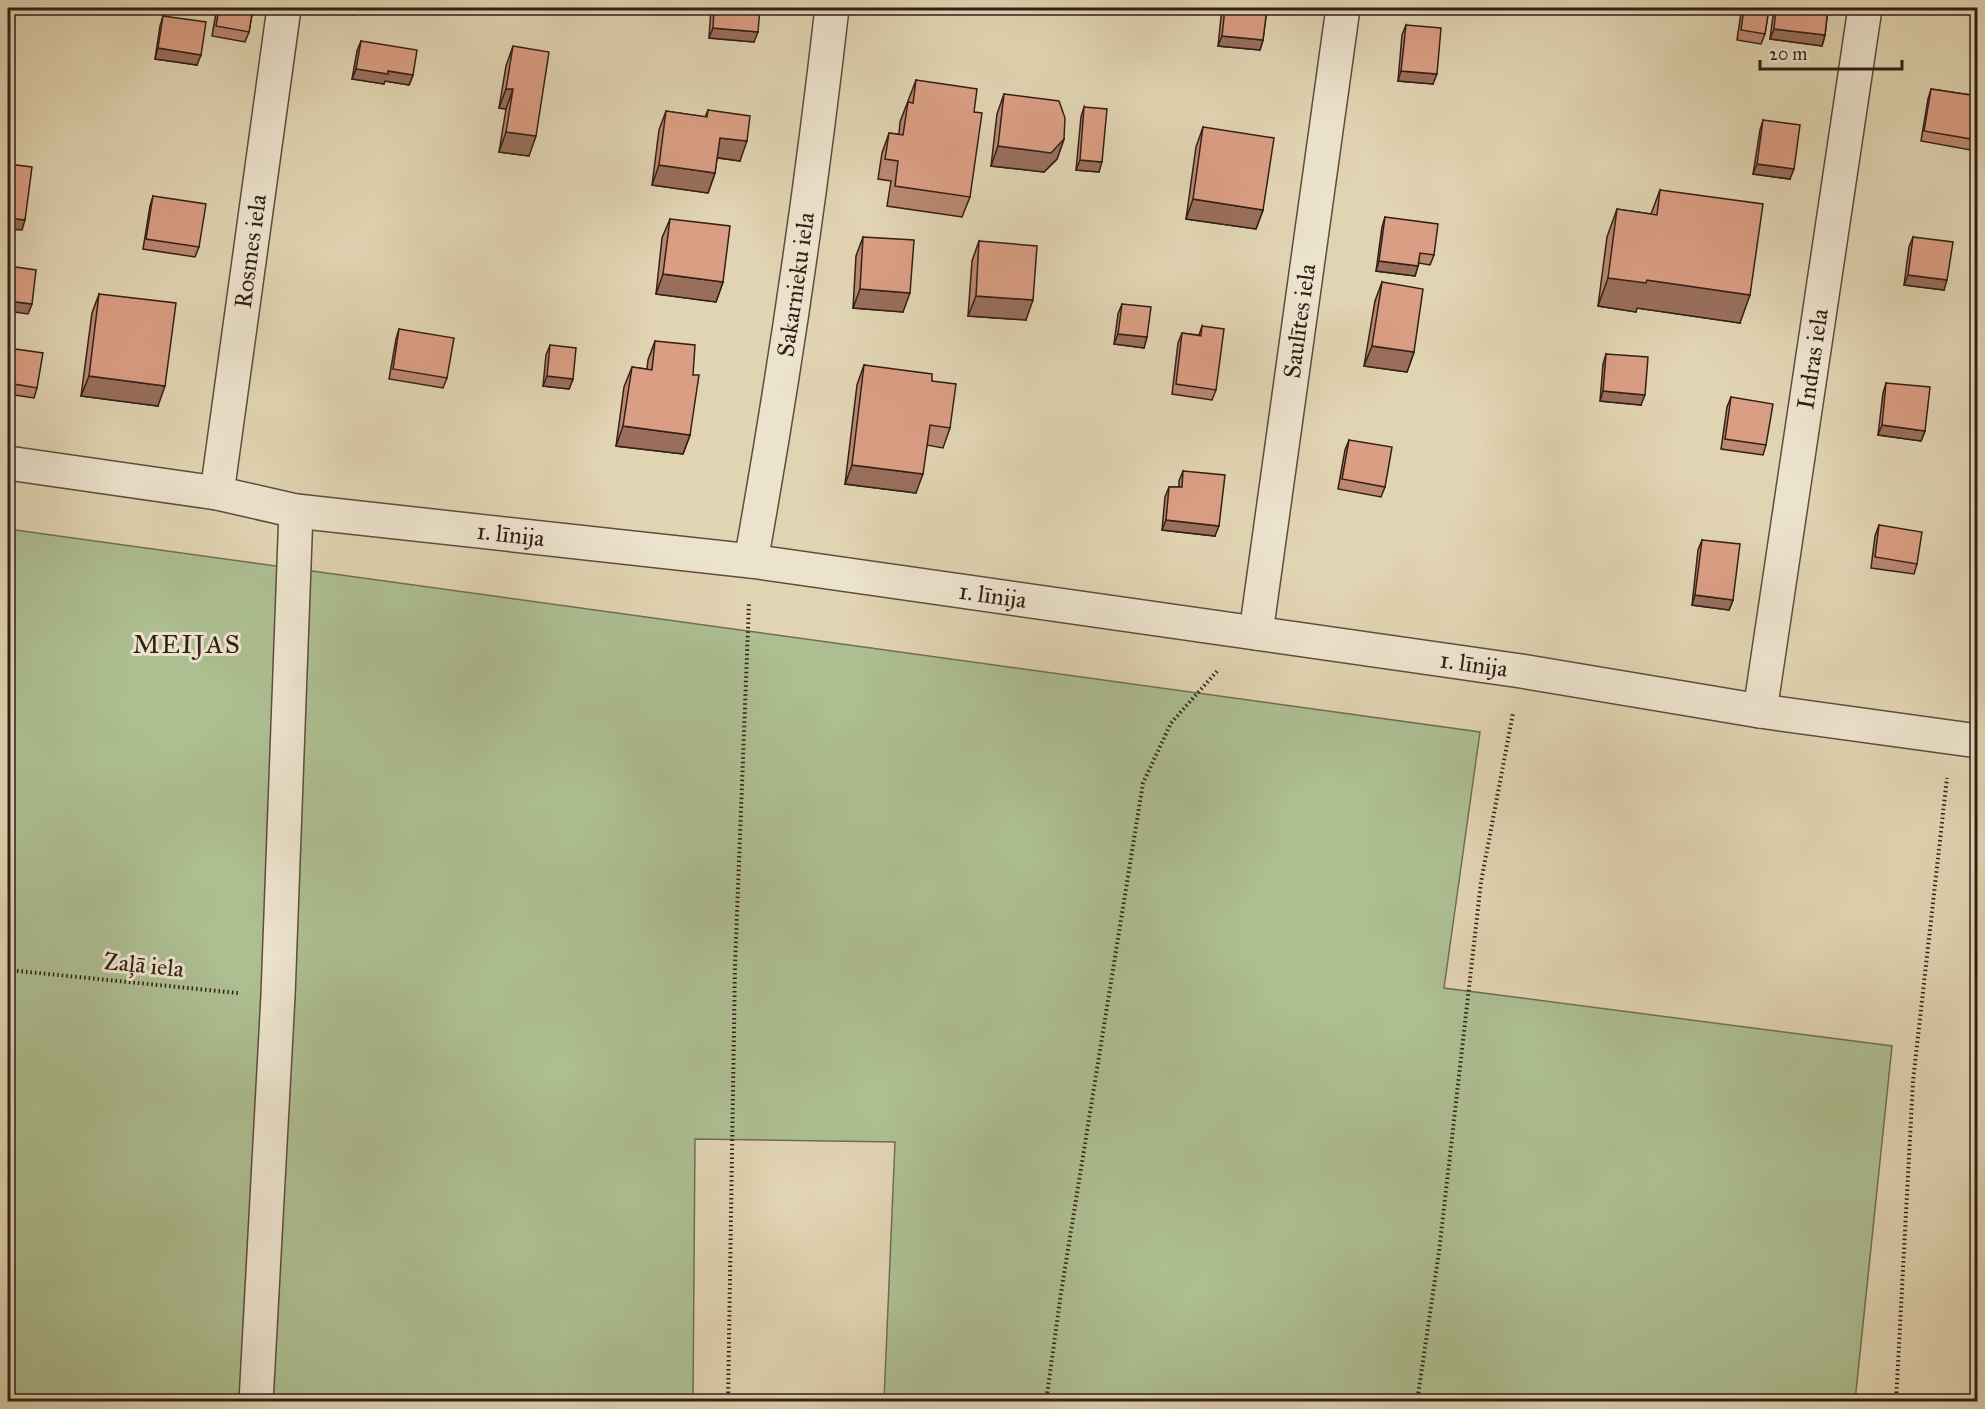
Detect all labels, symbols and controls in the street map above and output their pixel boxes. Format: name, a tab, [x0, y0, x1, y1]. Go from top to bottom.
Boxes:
scale bar	[1760, 33, 1902, 71]
text: 20 m	[1769, 43, 1807, 65]
street label: Rosmes iela	[228, 191, 273, 310]
street label: Sakarnieku iela	[770, 209, 821, 359]
street label: Saulītes iela	[1277, 261, 1322, 380]
street label: Indras iela	[1790, 306, 1835, 411]
street label: 1. līnija	[475, 516, 547, 553]
street label: 1. līnija	[957, 576, 1029, 615]
district label: MEIJAS	[133, 628, 241, 660]
street label: 1. līnija	[1438, 645, 1511, 684]
street label: Zaļā iela	[103, 946, 186, 984]

